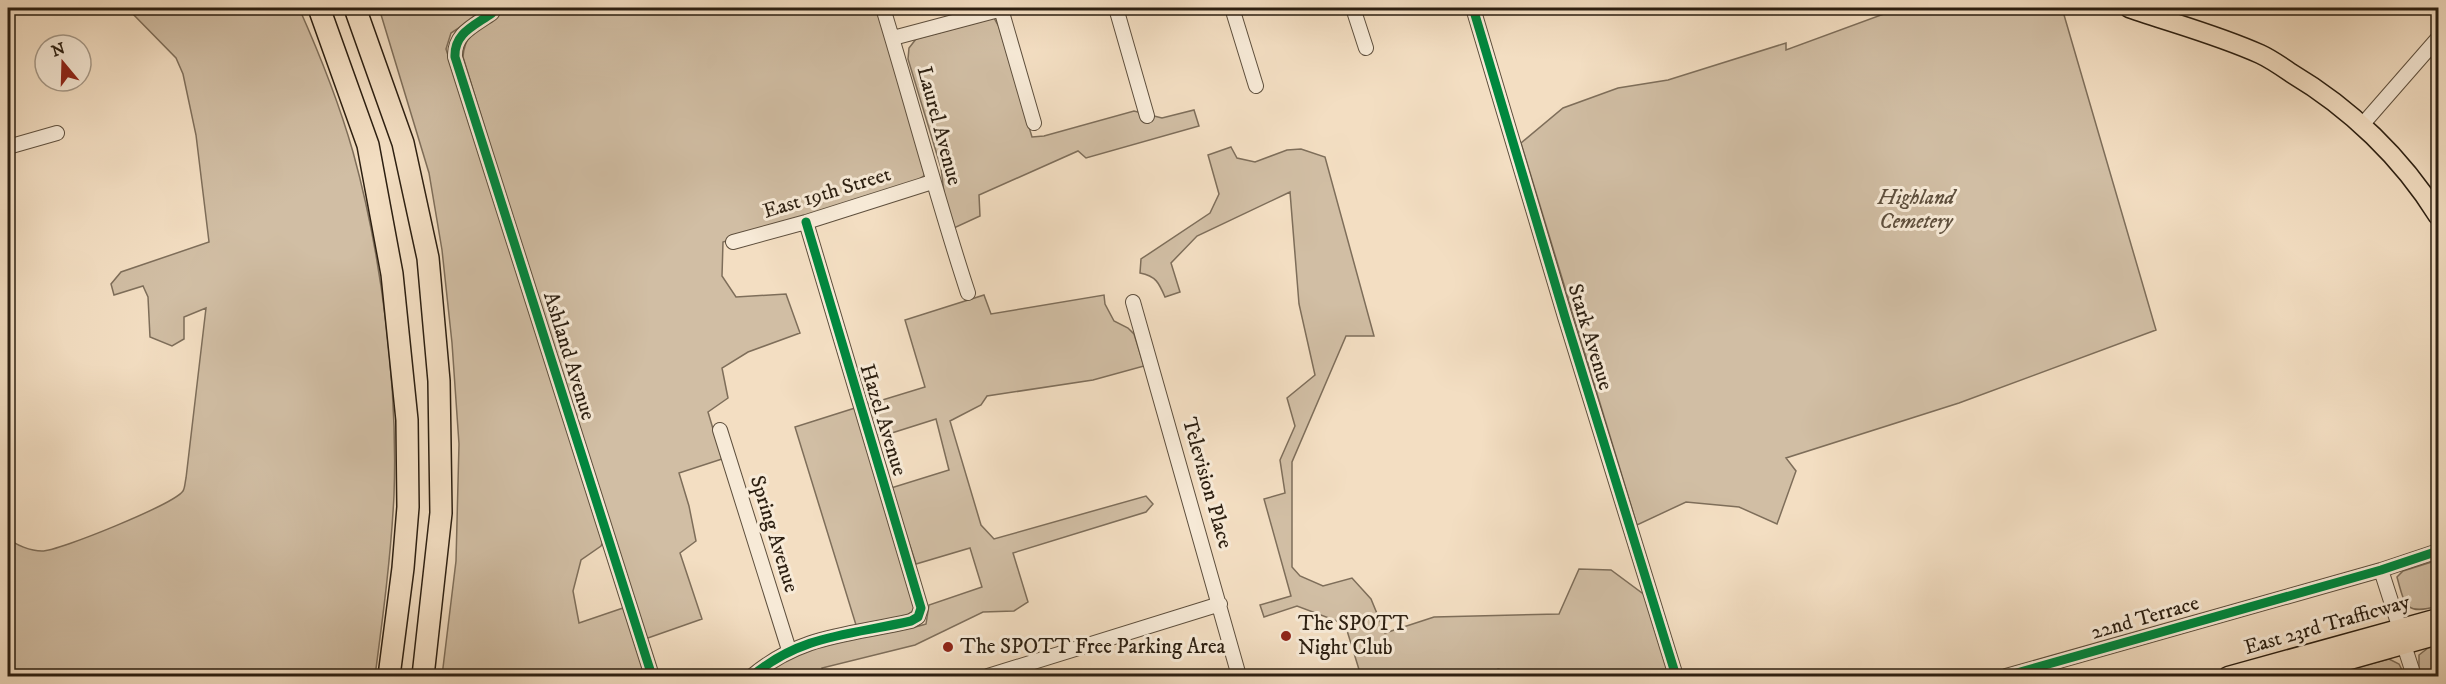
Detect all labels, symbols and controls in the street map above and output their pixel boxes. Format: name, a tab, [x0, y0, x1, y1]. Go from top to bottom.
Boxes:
north arrow	[33, 33, 93, 93]
text: N	[49, 38, 68, 61]
street label: Laurel Avenue	[911, 64, 967, 189]
street label: East 19th Street	[760, 161, 894, 225]
park label: Highland Cemetery	[1876, 185, 1958, 235]
street label: Stark Avenue	[1562, 281, 1619, 394]
street label: Ashland Avenue	[537, 289, 601, 424]
street label: Hazel Avenue	[854, 361, 912, 479]
street label: Television Place	[1176, 414, 1238, 552]
street label: Spring Avenue	[744, 472, 804, 596]
street label: East 23rd Trafficway	[2241, 589, 2414, 661]
street label: 22nd Terrace	[2088, 590, 2202, 646]
place label: The SPOTT Night Club	[1298, 611, 1408, 661]
marker: The SPOTT Night Club	[1279, 629, 1293, 643]
place label: The SPOTT Free Parking Area	[960, 634, 1226, 660]
marker: The SPOTT Free Parking Area	[941, 640, 955, 654]

